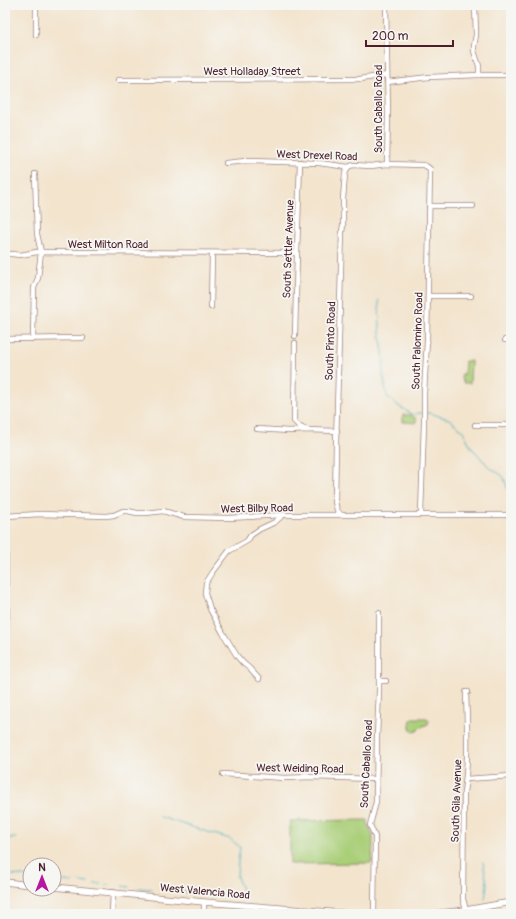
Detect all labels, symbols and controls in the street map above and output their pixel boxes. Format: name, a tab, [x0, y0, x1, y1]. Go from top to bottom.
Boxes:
scale bar	[366, 22, 453, 48]
text: 200 m	[372, 29, 409, 44]
street label: West Holladay Street	[203, 65, 301, 78]
street label: South Caballo Road	[372, 65, 385, 153]
street label: West Drexel Road	[276, 148, 358, 163]
street label: South Settler Avenue	[280, 199, 297, 299]
street label: West Milton Road	[68, 238, 148, 251]
street label: South Palomino Road	[409, 292, 426, 390]
street label: South Pinto Road	[323, 301, 338, 381]
street label: West Bilby Road	[221, 501, 293, 516]
street label: South Caballo Road	[358, 719, 375, 809]
street label: South Gila Avenue	[449, 759, 464, 843]
street label: West Weiding Road	[256, 761, 344, 776]
north arrow	[22, 857, 62, 897]
text: N	[38, 861, 46, 874]
street label: West Valencia Road	[159, 881, 250, 902]

